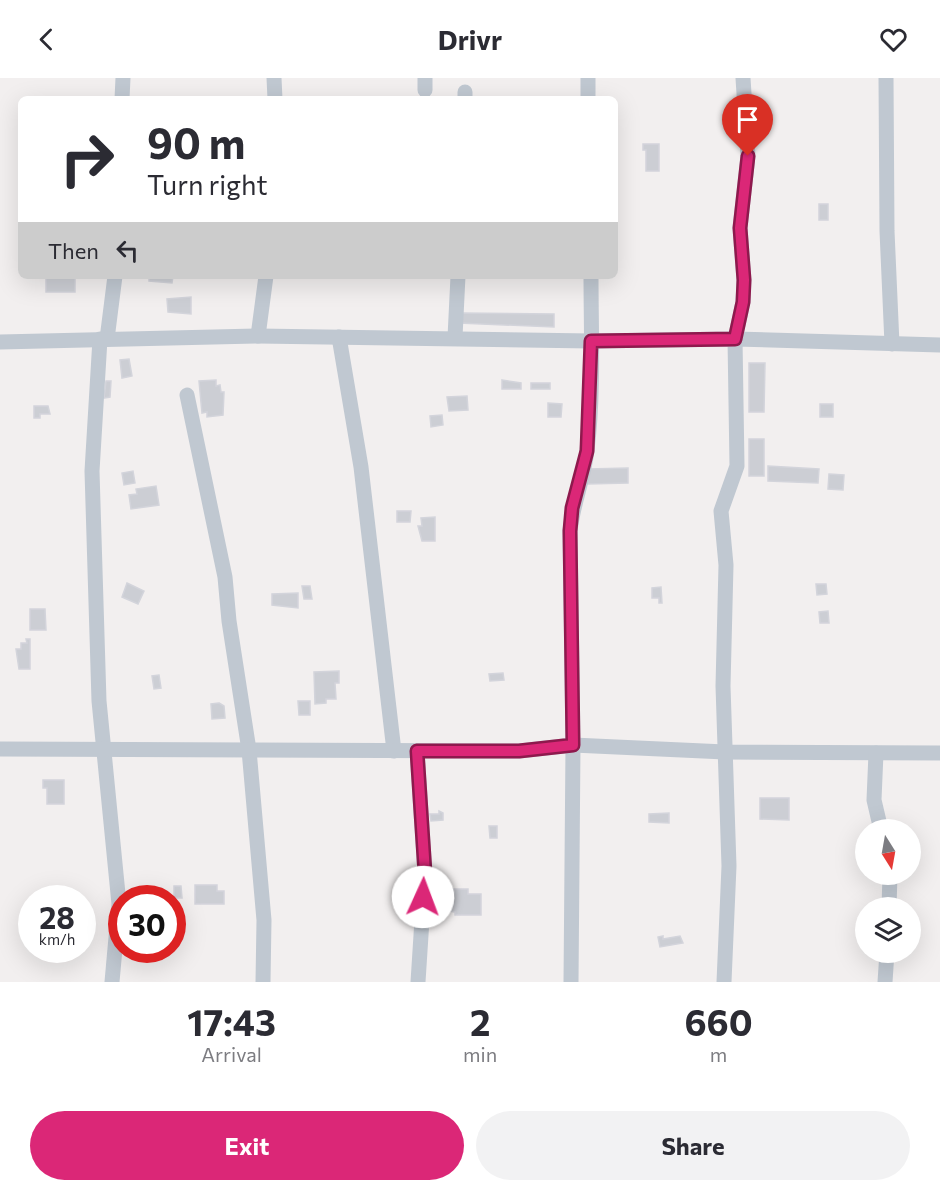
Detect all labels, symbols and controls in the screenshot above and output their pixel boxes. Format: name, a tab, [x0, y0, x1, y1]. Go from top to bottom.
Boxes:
icon: back	[30, 23, 63, 56]
text: Drivr	[438, 23, 502, 56]
icon: heart	[877, 23, 910, 56]
pin	[722, 94, 773, 156]
icon: arrive	[731, 103, 764, 136]
text: 90 m	[147, 116, 246, 168]
icon: right	[48, 120, 126, 198]
text: Turn right	[147, 168, 267, 201]
icon: left	[111, 234, 144, 267]
text: Then	[48, 237, 99, 264]
north arrow	[855, 819, 921, 885]
map controls	[855, 819, 921, 963]
position arrow	[391, 865, 455, 929]
speed limit sign: 30	[108, 885, 186, 963]
button: layers	[855, 897, 921, 963]
text: 28	[39, 898, 75, 935]
text: km/h	[39, 930, 75, 948]
text: 17:43	[187, 999, 276, 1043]
text: 2	[470, 999, 490, 1043]
text: 660	[684, 999, 753, 1043]
text: Arrival	[201, 1042, 262, 1066]
text: min	[463, 1042, 497, 1066]
text: m	[710, 1042, 727, 1066]
button: Exit	[30, 1111, 464, 1180]
button: Share	[476, 1111, 910, 1180]

